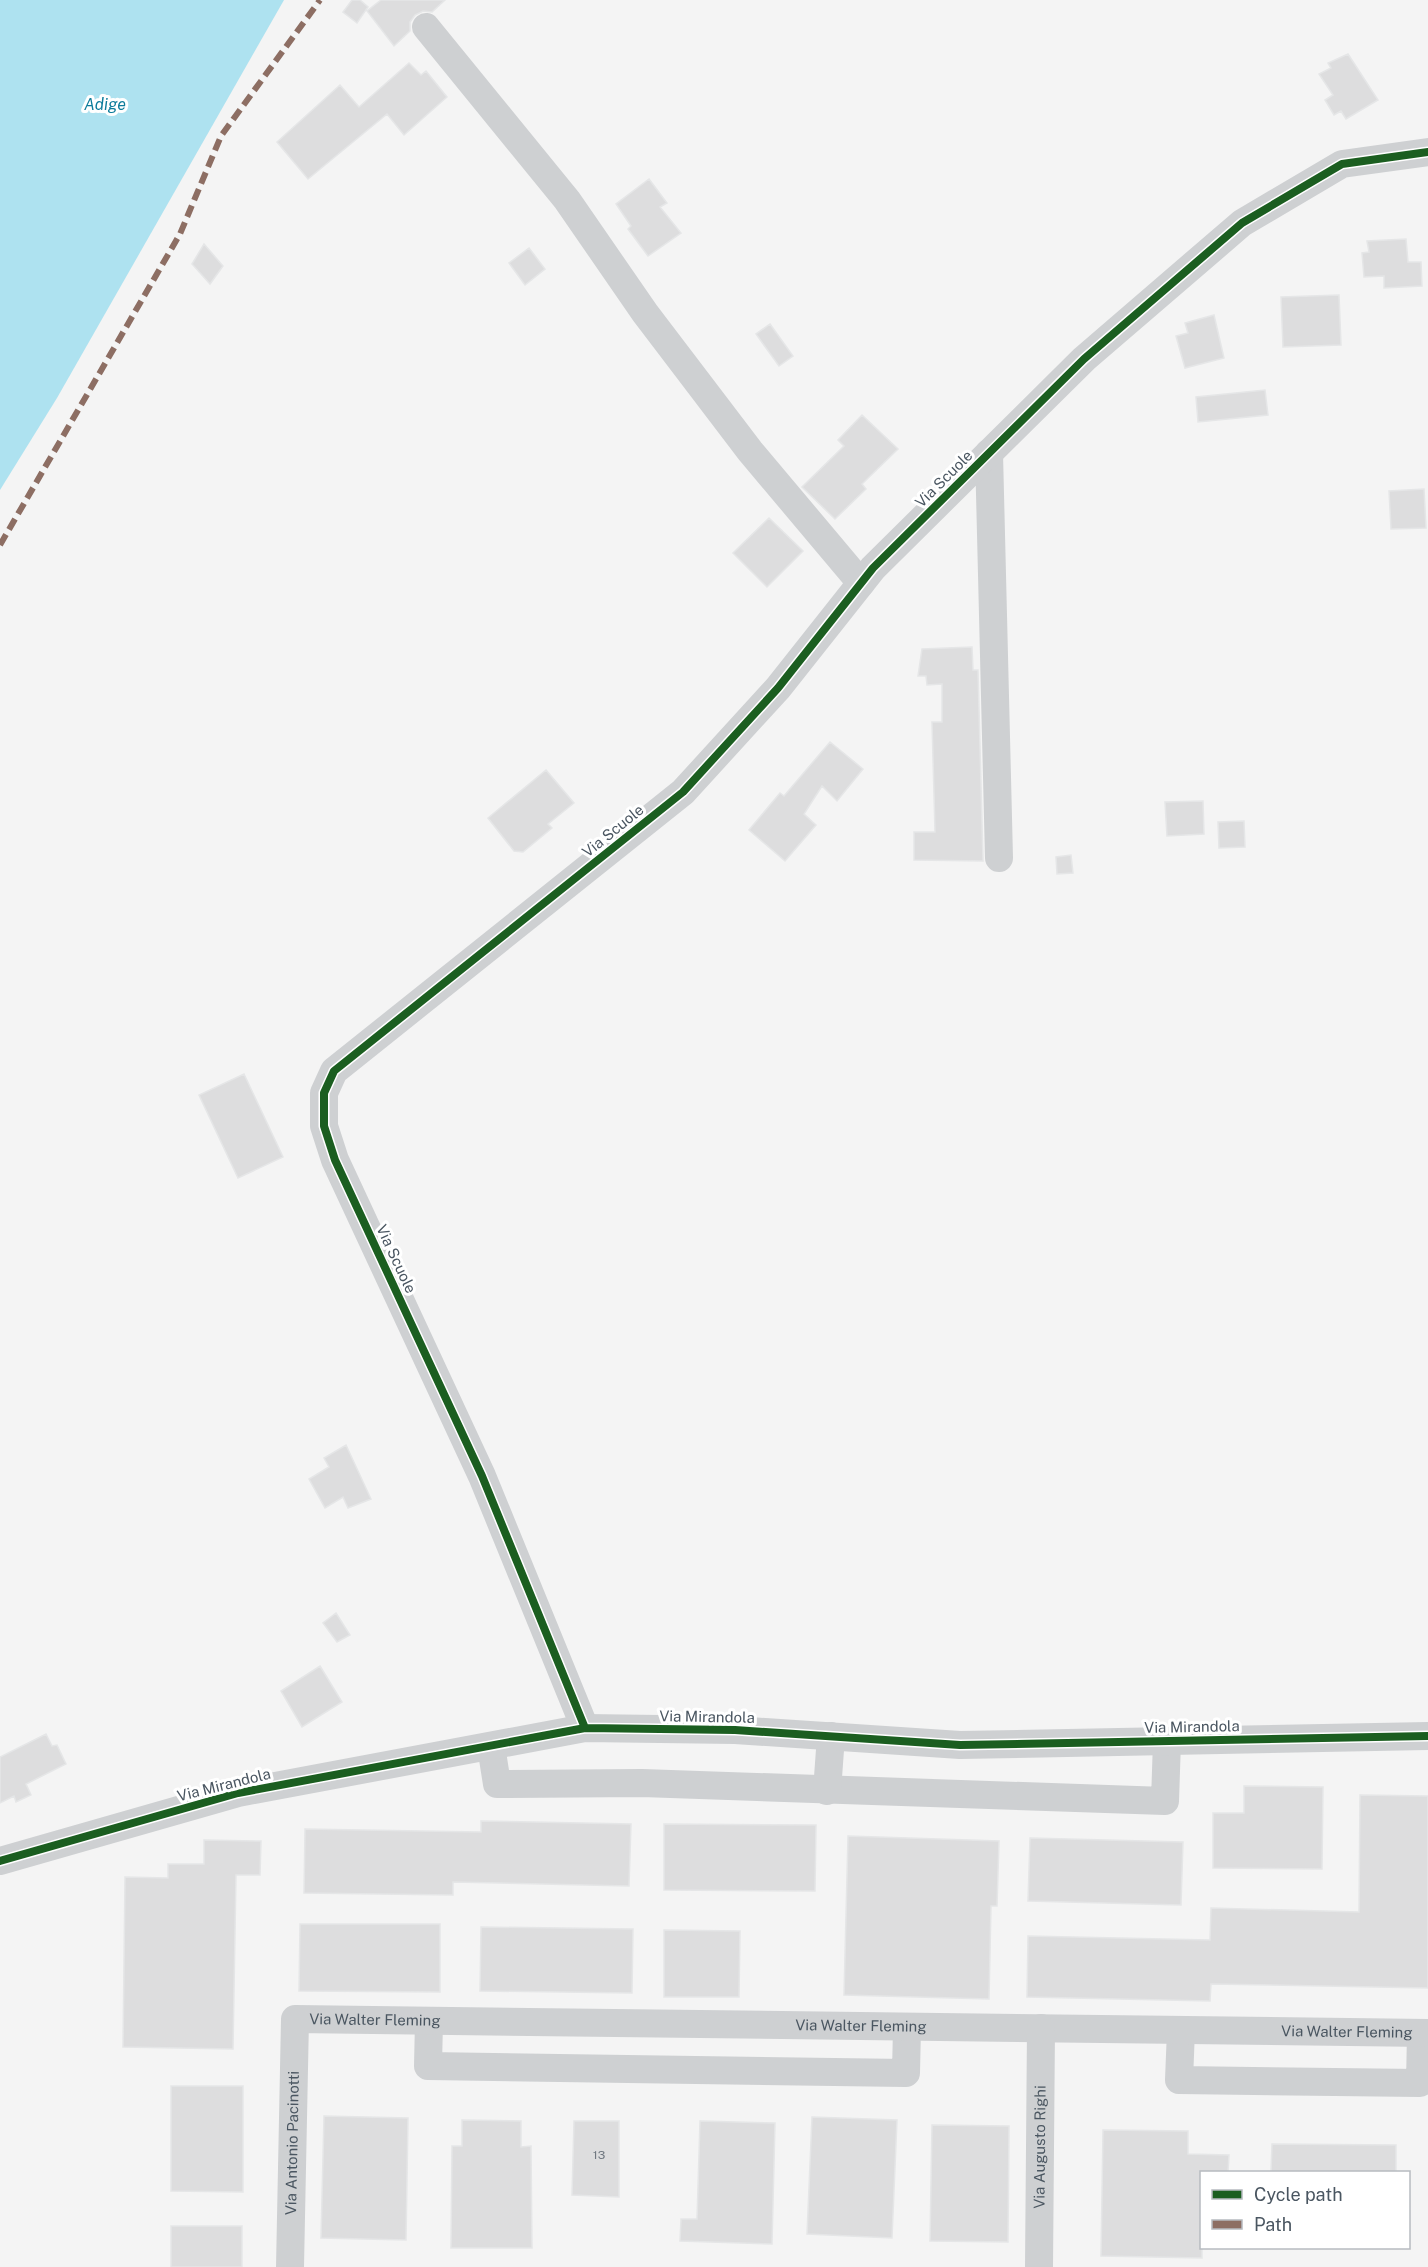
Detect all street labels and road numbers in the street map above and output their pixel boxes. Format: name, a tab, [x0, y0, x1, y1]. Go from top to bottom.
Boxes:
street label: Via Scuole	[912, 447, 976, 511]
street label: Via Scuole	[579, 801, 647, 860]
street label: Via Scuole	[373, 1222, 420, 1296]
street label: Via Mirandola	[659, 1707, 755, 1726]
street label: Via Mirandola	[1144, 1717, 1240, 1736]
street label: Via Mirandola	[175, 1765, 272, 1804]
street label: Via Walter Fleming	[309, 2010, 441, 2029]
street label: Via Walter Fleming	[795, 2016, 927, 2035]
street label: Via Walter Fleming	[1281, 2022, 1413, 2041]
street label: Via Antonio Pacinotti	[282, 2071, 302, 2215]
street label: Via Augusto Righi	[1030, 2085, 1049, 2209]

